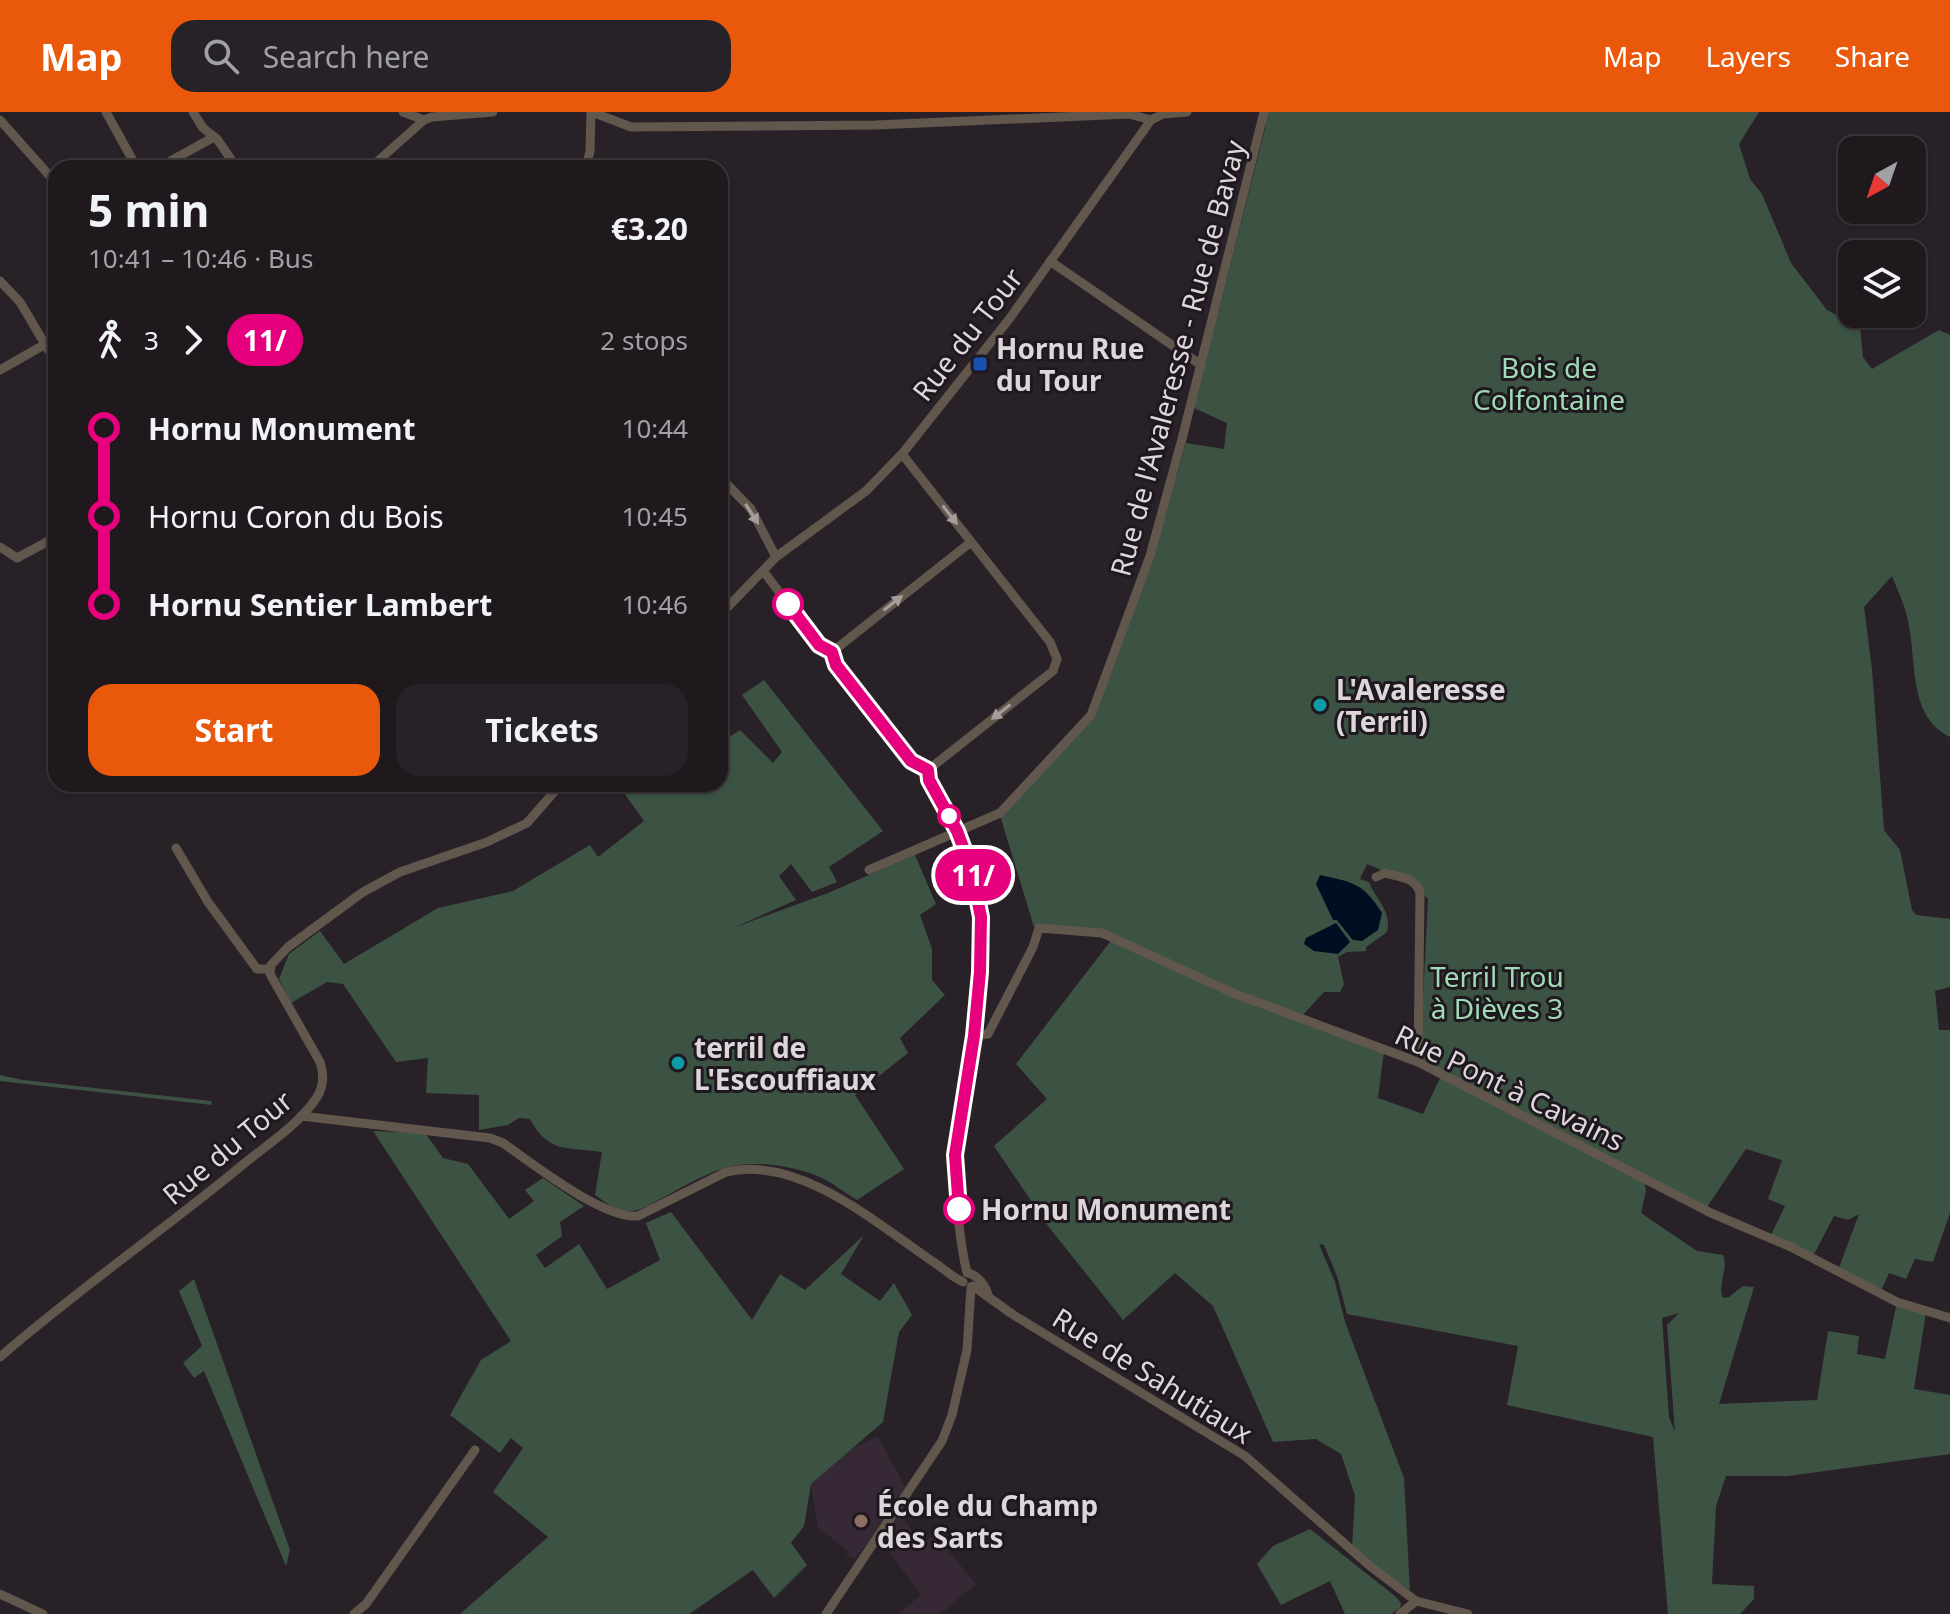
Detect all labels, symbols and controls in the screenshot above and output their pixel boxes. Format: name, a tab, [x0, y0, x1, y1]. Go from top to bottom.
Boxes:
search box	[171, 20, 731, 92]
text: Map	[40, 30, 123, 82]
icon: search	[199, 34, 243, 78]
text: Search here	[263, 36, 430, 77]
text: Map	[1603, 37, 1661, 75]
text: Layers	[1705, 37, 1791, 75]
text: Share	[1835, 37, 1910, 75]
street label: Rue de l'Avaleresse - Rue de Bavay	[1100, 135, 1254, 580]
north arrow	[1838, 136, 1926, 224]
map controls	[1838, 136, 1926, 328]
text: 5 min	[88, 180, 209, 240]
text: €3.20	[611, 208, 688, 249]
text: 10:41 – 10:46 · Bus	[88, 240, 313, 276]
button: layers	[1838, 240, 1926, 328]
street label: Rue du Tour	[903, 259, 1031, 408]
icon: walk	[88, 318, 132, 362]
icon: forward	[171, 318, 215, 362]
text: 11/	[243, 321, 287, 359]
text: 3	[144, 322, 159, 358]
text: 2 stops	[600, 322, 688, 358]
place label: Hornu Rue du Tour	[996, 329, 1144, 399]
park label: Bois de Colfontaine	[1473, 348, 1625, 418]
marker: Hornu Rue du Tour	[971, 355, 989, 373]
text: Hornu Monument	[148, 408, 416, 449]
text: 10:44	[622, 410, 688, 446]
text: Hornu Coron du Bois	[148, 496, 444, 537]
text: 10:45	[622, 498, 688, 534]
one-way arrow	[745, 504, 760, 525]
one-way arrow	[942, 505, 958, 525]
text: Hornu Sentier Lambert	[148, 584, 492, 625]
text: 10:46	[622, 586, 688, 622]
unlabelled marker	[773, 589, 803, 619]
one-way arrow	[883, 596, 903, 612]
place label: L'Avaleresse (Terril)	[1336, 670, 1506, 740]
button: Start	[88, 684, 380, 776]
button: Tickets	[396, 684, 688, 776]
marker: L'Avaleresse (Terril)	[1311, 696, 1329, 714]
one-way arrow	[991, 703, 1011, 720]
unlabelled marker	[938, 805, 960, 827]
line badge: 11/	[927, 849, 1019, 901]
text: 11/	[951, 856, 995, 894]
park label: Terril Trou à Dièves 3	[1430, 957, 1564, 1027]
street label: Rue Pont à Cavains	[1389, 1015, 1631, 1159]
place label: terril de L'Escouffiaux	[694, 1028, 877, 1098]
marker: terril de L'Escouffiaux	[669, 1054, 687, 1072]
street label: Rue du Tour	[154, 1081, 300, 1213]
place label: Hornu Monument	[981, 1190, 1231, 1228]
marker: Hornu Monument	[944, 1194, 974, 1224]
street label: Rue de Sahutiaux	[1046, 1298, 1260, 1452]
place label: École du Champ des Sarts	[877, 1486, 1098, 1556]
marker: École du Champ des Sarts	[852, 1512, 870, 1530]

